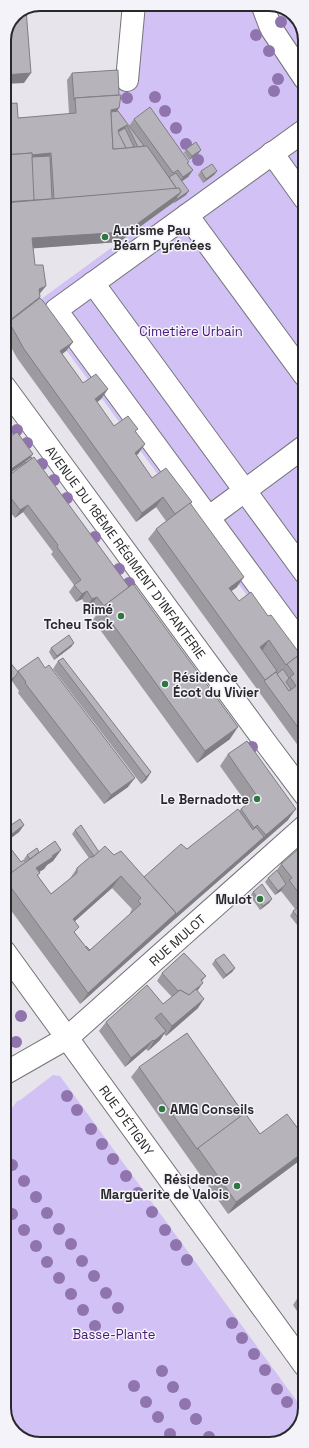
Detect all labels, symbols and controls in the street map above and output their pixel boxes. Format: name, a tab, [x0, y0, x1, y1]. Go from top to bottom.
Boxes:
place label: Autisme Pau Béarn Pyrénées	[113, 222, 211, 254]
marker: Autisme Pau Béarn Pyrénées	[100, 232, 110, 242]
park label: Cimetière Urbain	[139, 323, 243, 340]
street label: AVENUE DU 18ÈME RÉGIMENT D'INFANTERIE	[42, 442, 209, 662]
place label: Rimé Tcheu Tsok	[44, 601, 114, 633]
marker: Rimé Tcheu Tsok	[116, 611, 126, 621]
place label: Résidence Écot du Vivier	[173, 669, 259, 701]
marker: Résidence Écot du Vivier	[160, 679, 170, 689]
place label: Le Bernadotte	[161, 791, 249, 808]
marker: Le Bernadotte	[252, 794, 262, 804]
place label: Mulot	[215, 891, 252, 908]
marker: Mulot	[255, 894, 265, 904]
street label: RUE MULOT	[146, 910, 210, 970]
street label: RUE D'ÉTIGNY	[95, 1082, 157, 1159]
place label: AMG Conseils	[170, 1101, 254, 1118]
marker: AMG Conseils	[157, 1104, 167, 1114]
place label: Résidence Marguerite de Valois	[100, 1171, 229, 1203]
marker: Résidence Marguerite de Valois	[232, 1181, 242, 1191]
park label: Basse-Plante	[72, 1326, 156, 1343]

